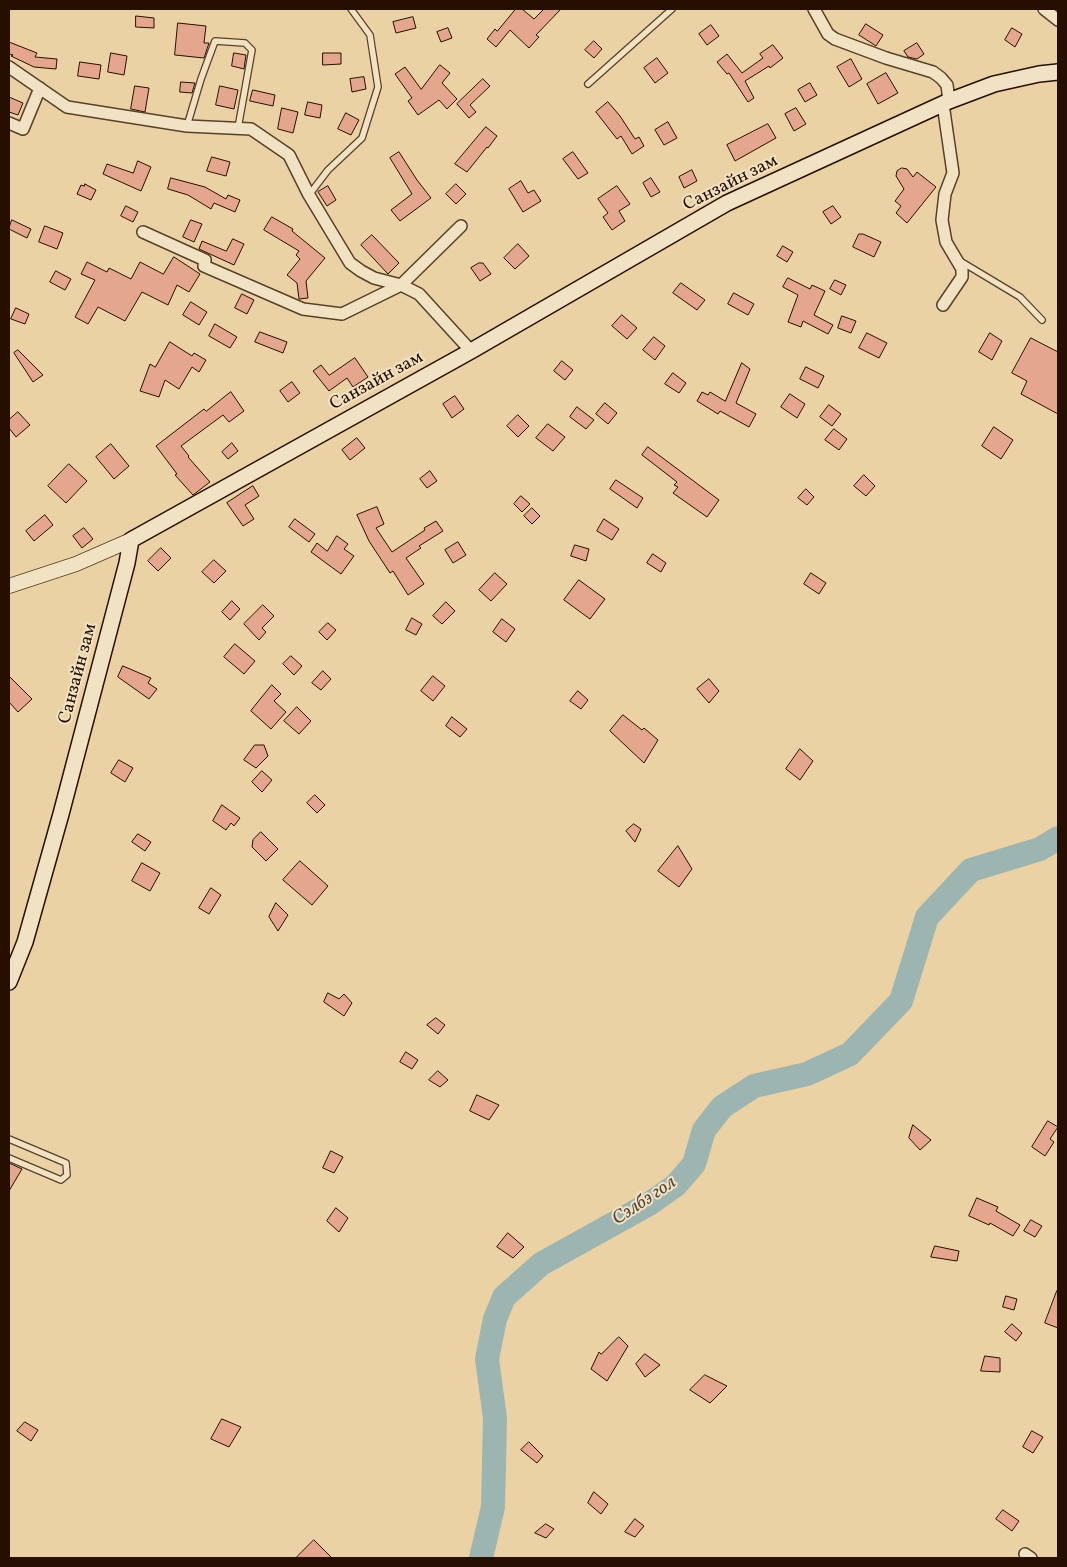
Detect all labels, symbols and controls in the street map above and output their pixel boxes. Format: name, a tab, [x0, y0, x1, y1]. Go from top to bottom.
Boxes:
street label: Санзайн зам	[680, 151, 782, 217]
street label: Санзайн зам	[327, 348, 427, 416]
street label: Санзайн зам	[55, 621, 103, 727]
water label: Сэлбэ гол	[609, 1172, 681, 1232]

